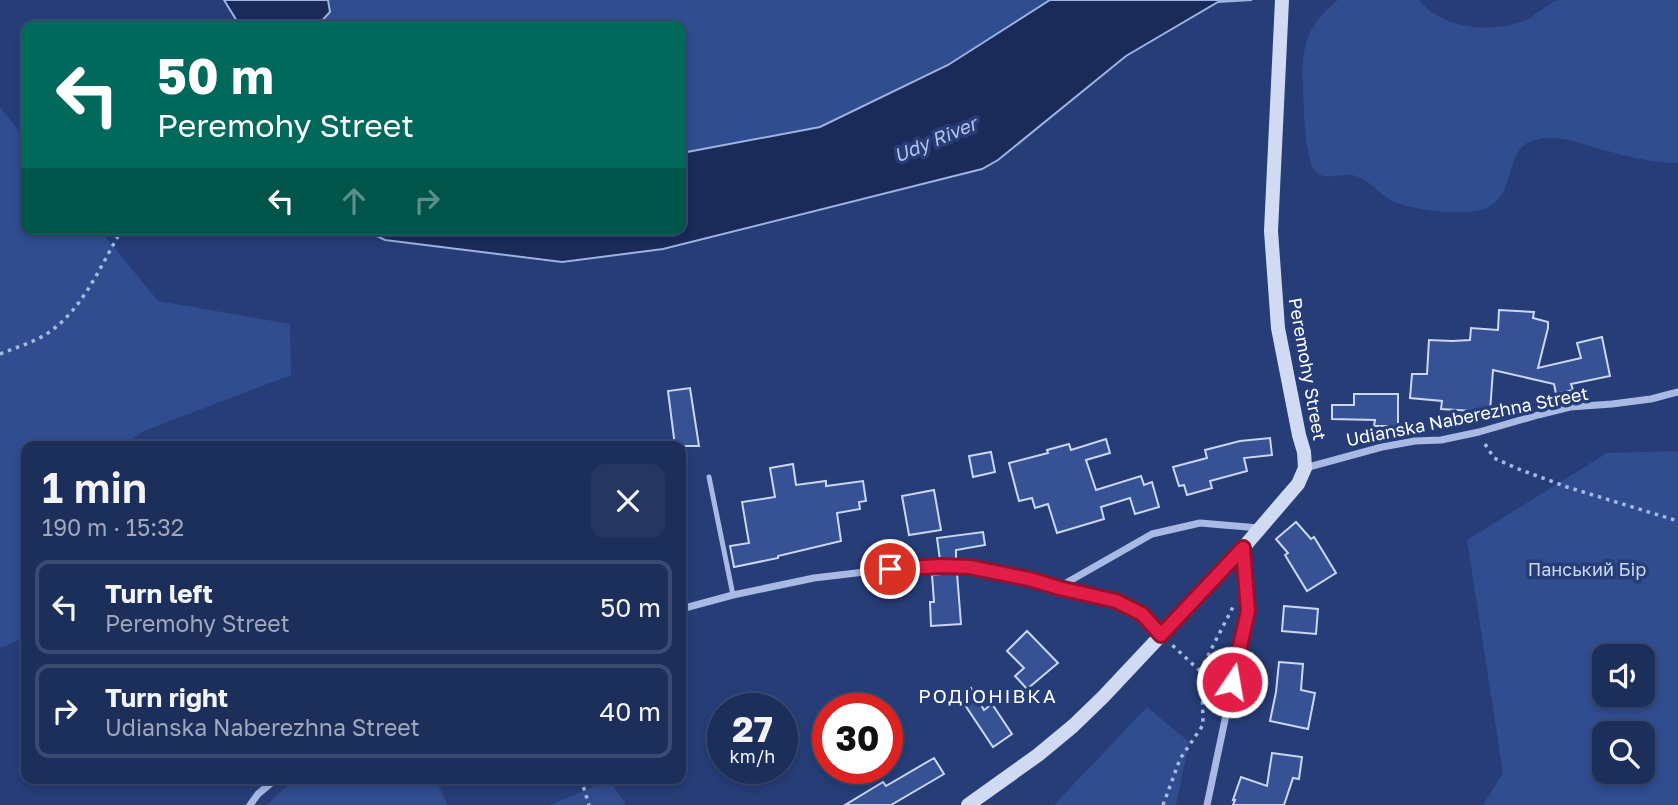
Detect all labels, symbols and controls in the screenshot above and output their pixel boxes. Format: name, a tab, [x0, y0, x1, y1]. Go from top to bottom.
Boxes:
text: 50 m	[157, 46, 274, 105]
icon: left	[42, 49, 133, 140]
text: Peremohy Street	[157, 106, 414, 144]
water label: Udy River	[890, 110, 982, 167]
icon: left	[262, 182, 300, 220]
icon: ahead	[335, 182, 373, 220]
icon: right	[408, 182, 446, 220]
street label: Peremohy Street	[1285, 296, 1331, 442]
street label: Udianska Naberezhna Street	[1344, 382, 1590, 450]
text: 1 min	[42, 462, 147, 512]
button: close	[591, 464, 665, 538]
text: 190 m · 15:32	[42, 513, 184, 541]
pin	[860, 539, 920, 599]
icon: arrive	[871, 550, 909, 588]
park label: Панський Бір	[1528, 558, 1646, 580]
text: Turn left	[105, 578, 213, 609]
icon: left	[46, 588, 84, 626]
text: 50 m	[600, 592, 661, 623]
text: Peremohy Street	[105, 609, 290, 637]
map controls	[1592, 644, 1655, 784]
button: sound	[1592, 644, 1655, 707]
position arrow	[1195, 645, 1269, 719]
text: Turn right	[105, 682, 228, 713]
district label: РОДІОНІВКА	[918, 684, 1058, 707]
icon: right	[46, 692, 84, 730]
speed limit sign: 30	[812, 693, 903, 784]
text: 40 m	[600, 696, 661, 727]
text: 27	[732, 708, 773, 750]
text: Udianska Naberezhna Street	[105, 713, 420, 741]
button: search	[1592, 721, 1655, 784]
text: km/h	[730, 745, 775, 767]

